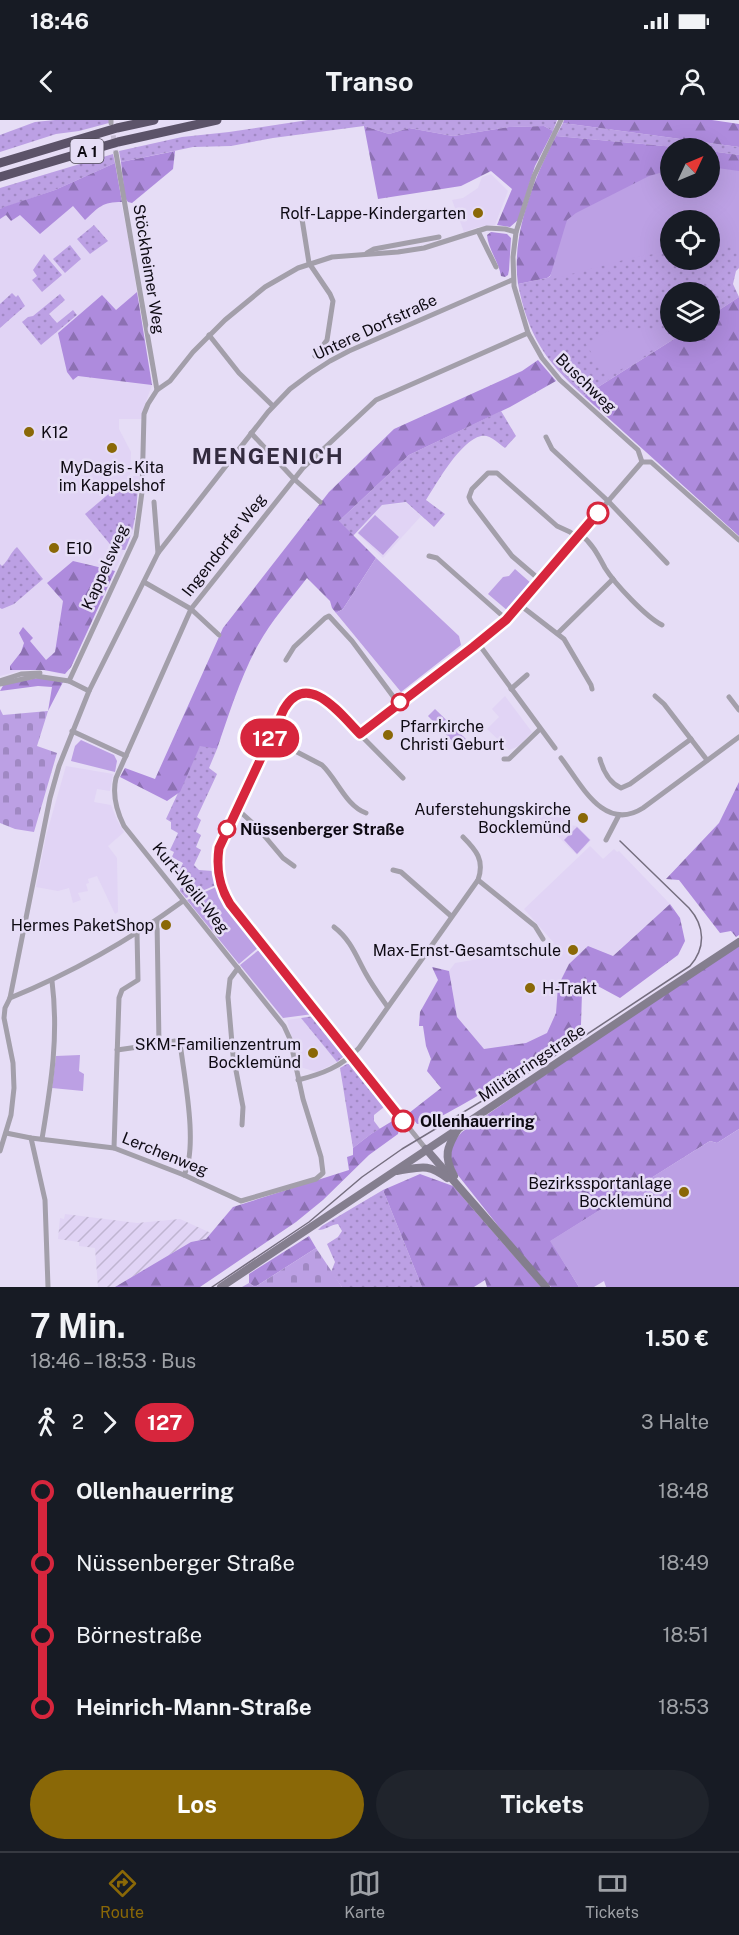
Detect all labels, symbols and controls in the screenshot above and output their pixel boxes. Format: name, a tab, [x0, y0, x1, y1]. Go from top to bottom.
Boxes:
text: 18:46	[30, 8, 89, 34]
icon: back	[30, 65, 63, 98]
text: Transo	[326, 65, 413, 97]
icon: person	[676, 65, 709, 98]
north arrow	[660, 138, 720, 198]
map controls	[660, 138, 720, 342]
road number: A 1	[70, 139, 104, 163]
street label: Stöckheimer Weg	[129, 203, 169, 335]
place label: Rolf-Lappe-Kindergarten	[280, 204, 466, 223]
marker: Rolf-Lappe-Kindergarten	[471, 206, 485, 220]
button: locate	[660, 210, 720, 270]
button: layers	[660, 282, 720, 342]
street label: Untere Dorfstraße	[310, 290, 440, 364]
street label: Buschweg	[552, 349, 620, 417]
place label: K12	[41, 423, 68, 442]
marker: K12	[22, 425, 36, 439]
marker: MyDagis - Kita im Kappelshof	[105, 441, 119, 455]
district label: MENGENICH	[192, 443, 344, 469]
place label: MyDagis - Kita im Kappelshof	[59, 458, 165, 495]
street label: Ingendorfer Weg	[178, 490, 270, 600]
unlabelled marker	[587, 502, 609, 524]
street label: Kappelsweg	[78, 521, 132, 613]
place label: E10	[66, 539, 92, 558]
marker: E10	[47, 541, 61, 555]
unlabelled marker	[391, 693, 409, 711]
place label: Pfarrkirche Christi Geburt	[400, 717, 504, 754]
line badge: 127	[236, 718, 304, 758]
text: 127	[252, 726, 288, 751]
marker: Pfarrkirche Christi Geburt	[381, 728, 395, 742]
place label: Auferstehungskirche Bocklemünd	[414, 800, 571, 837]
marker: Auferstehungskirche Bocklemünd	[576, 811, 590, 825]
marker: Nüssenberger Straße	[218, 820, 236, 838]
place label: Nüssenberger Straße	[240, 820, 404, 839]
street label: Kurt-Weill-Weg	[149, 839, 234, 937]
place label: Hermes PaketShop	[11, 916, 154, 935]
marker: Hermes PaketShop	[159, 918, 173, 932]
place label: Max-Ernst-Gesamtschule	[373, 941, 561, 960]
marker: Max-Ernst-Gesamtschule	[566, 943, 580, 957]
place label: H-Trakt	[542, 979, 597, 998]
marker: H-Trakt	[523, 981, 537, 995]
street label: Militärringstraße	[475, 1020, 589, 1106]
place label: SKM-Familienzentrum Bocklemünd	[135, 1035, 301, 1072]
marker: SKM-Familienzentrum Bocklemünd	[306, 1046, 320, 1060]
marker: Ollenhauerring	[392, 1110, 414, 1132]
place label: Ollenhauerring	[420, 1112, 535, 1131]
street label: Lerchenweg	[119, 1128, 211, 1180]
place label: Bezirkssportanlage Bocklemünd	[528, 1174, 672, 1211]
marker: Bezirkssportanlage Bocklemünd	[677, 1185, 691, 1199]
text: 7 Min.	[30, 1307, 126, 1345]
text: 1.50 €	[645, 1325, 709, 1351]
text: 18:46 – 18:53 · Bus	[30, 1349, 196, 1373]
icon: walk	[30, 1406, 63, 1439]
icon: forward	[93, 1406, 126, 1439]
text: 2	[72, 1410, 84, 1434]
text: 127	[147, 1410, 182, 1435]
text: 3 Halte	[641, 1410, 709, 1434]
text: Ollenhauerring	[76, 1478, 234, 1504]
text: 18:48	[658, 1479, 709, 1503]
text: Nüssenberger Straße	[76, 1550, 295, 1576]
text: 18:49	[658, 1551, 709, 1575]
text: Börnestraße	[76, 1622, 202, 1648]
text: 18:51	[662, 1623, 709, 1647]
text: Heinrich-Mann-Straße	[76, 1694, 312, 1720]
text: 18:53	[658, 1695, 709, 1719]
button: Los	[30, 1770, 364, 1839]
button: Tickets	[376, 1770, 709, 1839]
tab: Route	[100, 1867, 144, 1922]
tab: Karte	[344, 1867, 385, 1922]
tab: Tickets	[585, 1867, 639, 1922]

